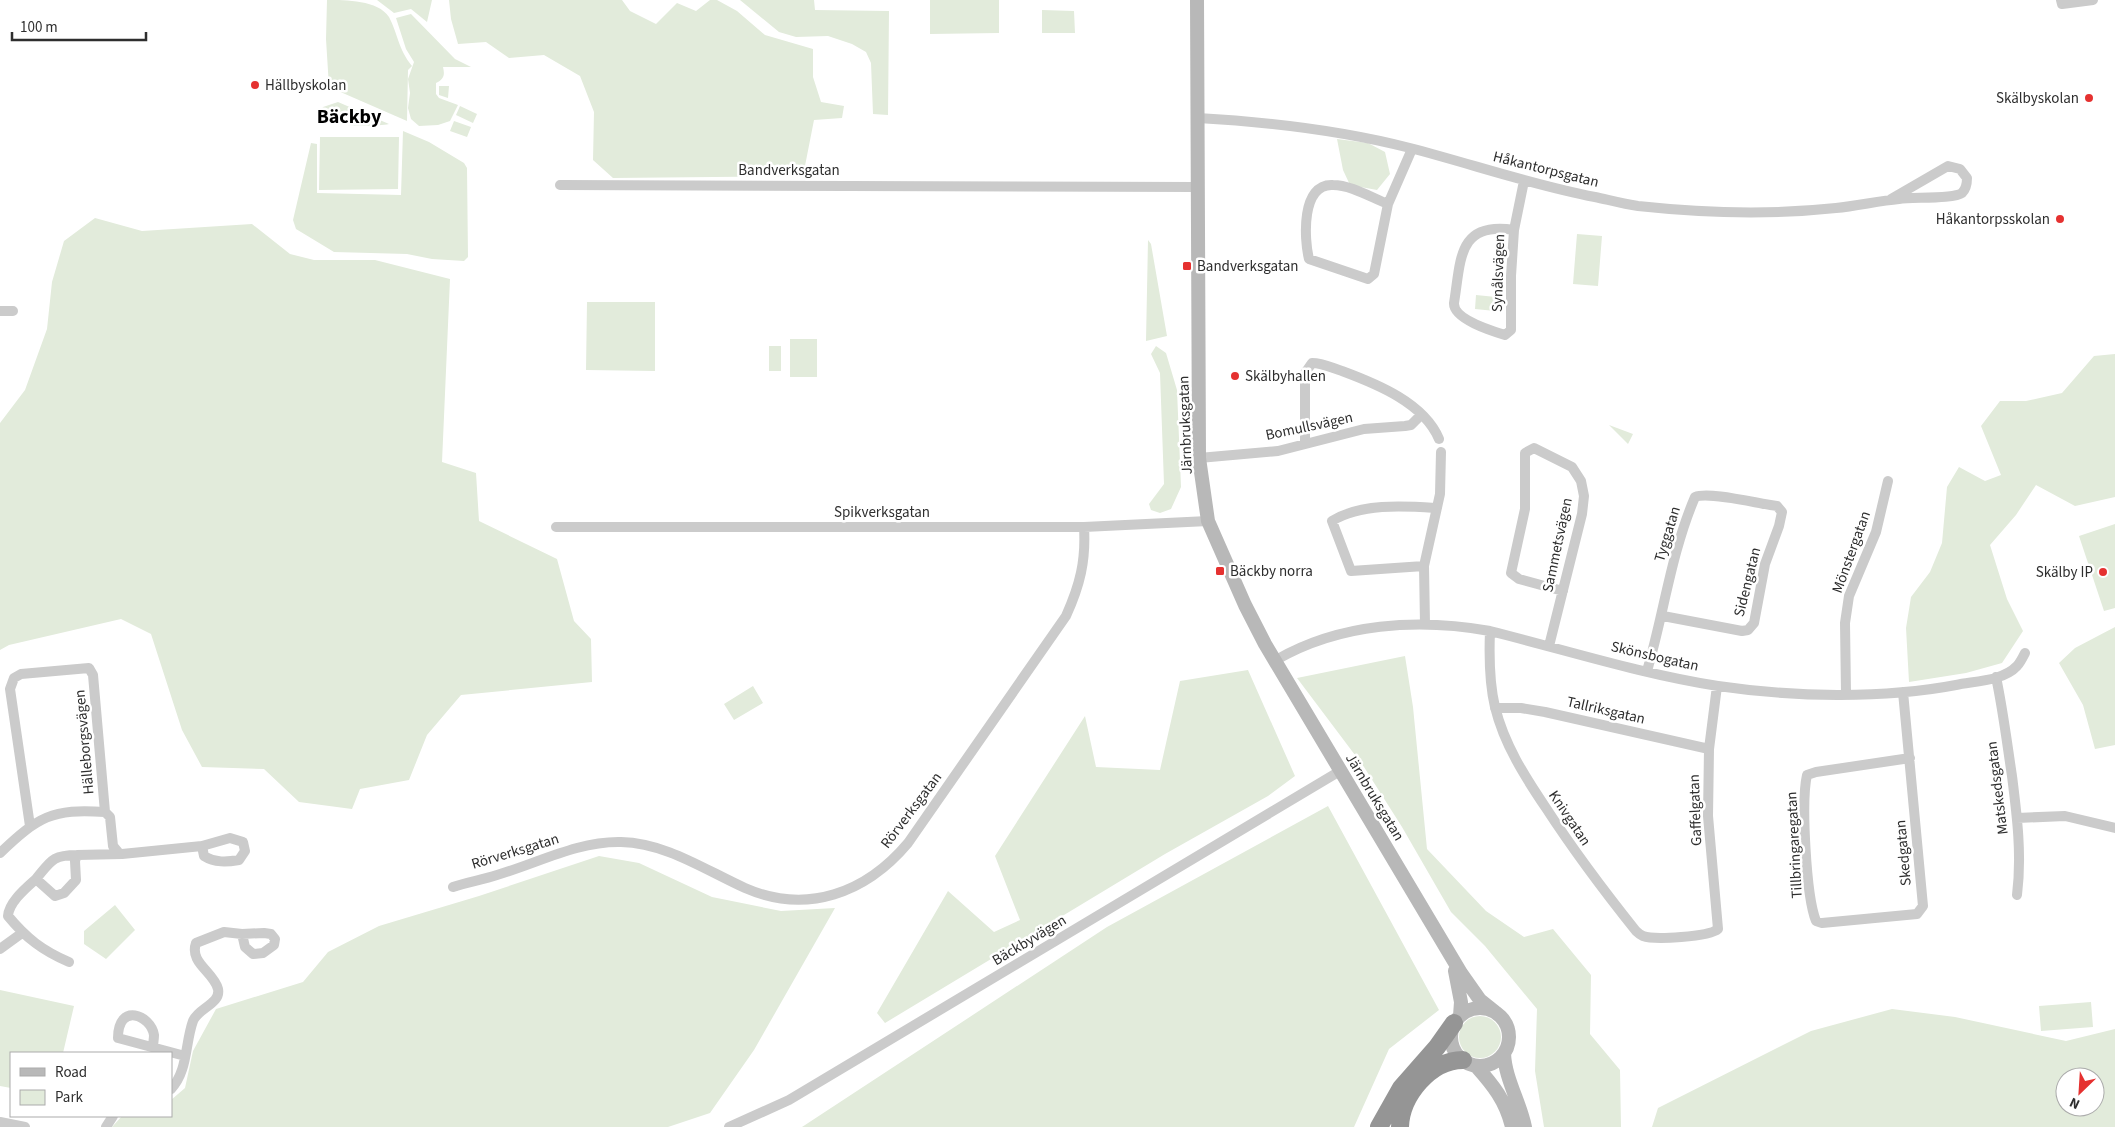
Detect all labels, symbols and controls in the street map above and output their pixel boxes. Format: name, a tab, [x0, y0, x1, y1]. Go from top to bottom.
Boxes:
scale bar	[12, 10, 146, 42]
text: 100 m	[20, 17, 58, 38]
place label: Hällbyskolan	[265, 75, 346, 96]
marker: Hällbyskolan	[249, 79, 261, 91]
place label: Skälbyskolan	[1996, 88, 2079, 109]
marker: Skälbyskolan	[2083, 92, 2095, 104]
district label: Bäckby	[317, 103, 382, 131]
street label: Håkantorpsgatan	[1491, 146, 1601, 193]
street label: Bandverksgatan	[738, 160, 840, 181]
place label: Håkantorpsskolan	[1936, 209, 2050, 230]
marker: Håkantorpsskolan	[2054, 213, 2066, 225]
street label: Synålsvägen	[1487, 234, 1510, 312]
place label: Bandverksgatan	[1197, 256, 1298, 277]
marker: Bandverksgatan	[1181, 260, 1193, 272]
place label: Skälbyhallen	[1245, 366, 1326, 387]
marker: Skälbyhallen	[1229, 370, 1241, 382]
street label: Järnbruksgatan	[1173, 375, 1198, 475]
street label: Bomullsvägen	[1264, 407, 1355, 446]
street label: Sammetsvägen	[1537, 496, 1578, 594]
street label: Spikverksgatan	[834, 502, 930, 523]
street label: Tyggatan	[1649, 504, 1686, 565]
street label: Mönstergatan	[1827, 508, 1876, 596]
street label: Sidengatan	[1729, 545, 1766, 619]
place label: Bäckby norra	[1230, 561, 1313, 582]
place label: Skälby IP	[2036, 562, 2093, 583]
marker: Bäckby norra	[1214, 565, 1226, 577]
marker: Skälby IP	[2097, 566, 2109, 578]
street label: Skönsbogatan	[1609, 636, 1701, 677]
street label: Hälleborgsvägen	[69, 689, 100, 795]
street label: Tallriksgatan	[1565, 691, 1647, 730]
street label: Matskedsgatan	[1981, 740, 2014, 836]
street label: Järnbruksgatan	[1340, 750, 1409, 845]
street label: Rörverksgatan	[876, 768, 947, 853]
street label: Gaffelgatan	[1684, 774, 1707, 846]
street label: Knivgatan	[1543, 786, 1596, 850]
street label: Tillbringaregatan	[1781, 791, 1808, 899]
street label: Skedgatan	[1890, 819, 1917, 887]
street label: Rörverksgatan	[469, 828, 562, 875]
street label: Bäckbyvägen	[988, 910, 1070, 971]
legend	[10, 1052, 172, 1117]
text: Road	[55, 1062, 87, 1083]
north arrow	[2055, 1067, 2105, 1117]
text: Park	[55, 1087, 84, 1108]
text: N	[2066, 1092, 2083, 1114]

